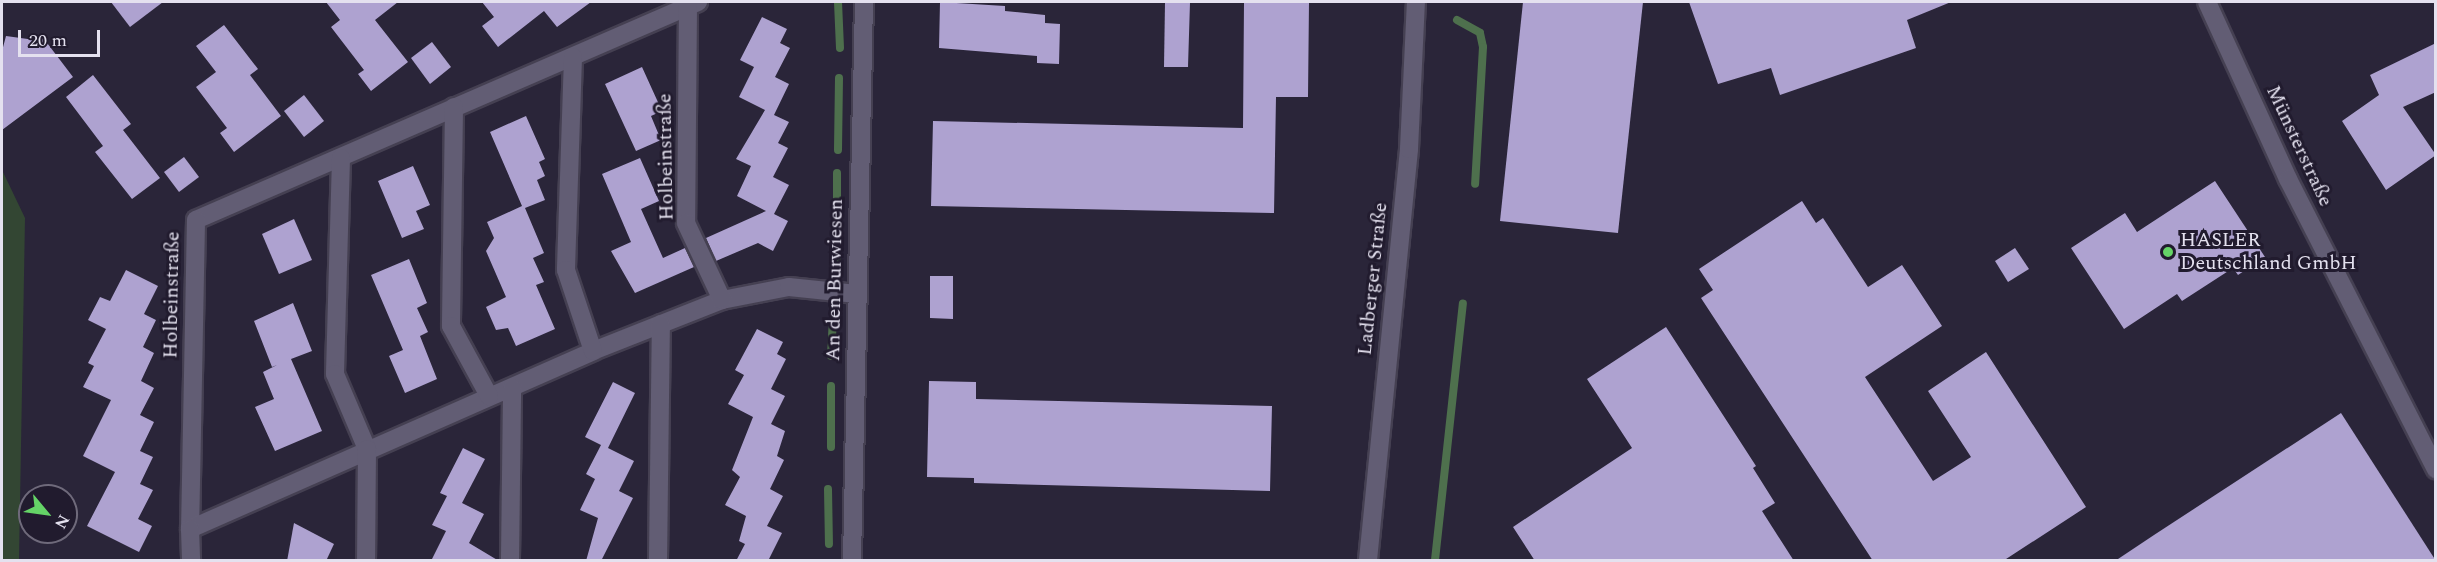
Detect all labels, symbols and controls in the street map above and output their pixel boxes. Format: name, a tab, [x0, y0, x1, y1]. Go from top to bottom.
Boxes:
scale bar	[21, 18, 104, 56]
text: 20 m	[29, 27, 67, 54]
street label: Münsterstraße	[2261, 82, 2337, 210]
street label: Holbeinstraße	[653, 93, 679, 221]
street label: An den Burwiesen	[822, 199, 848, 361]
street label: Ladberger Straße	[1353, 201, 1393, 357]
place label: HASLER Deutschland GmbH	[2180, 228, 2357, 275]
street label: Holbeinstraße	[159, 231, 185, 359]
marker: HASLER Deutschland GmbH	[2161, 245, 2175, 259]
north arrow	[18, 484, 78, 544]
text: N	[48, 510, 76, 533]

